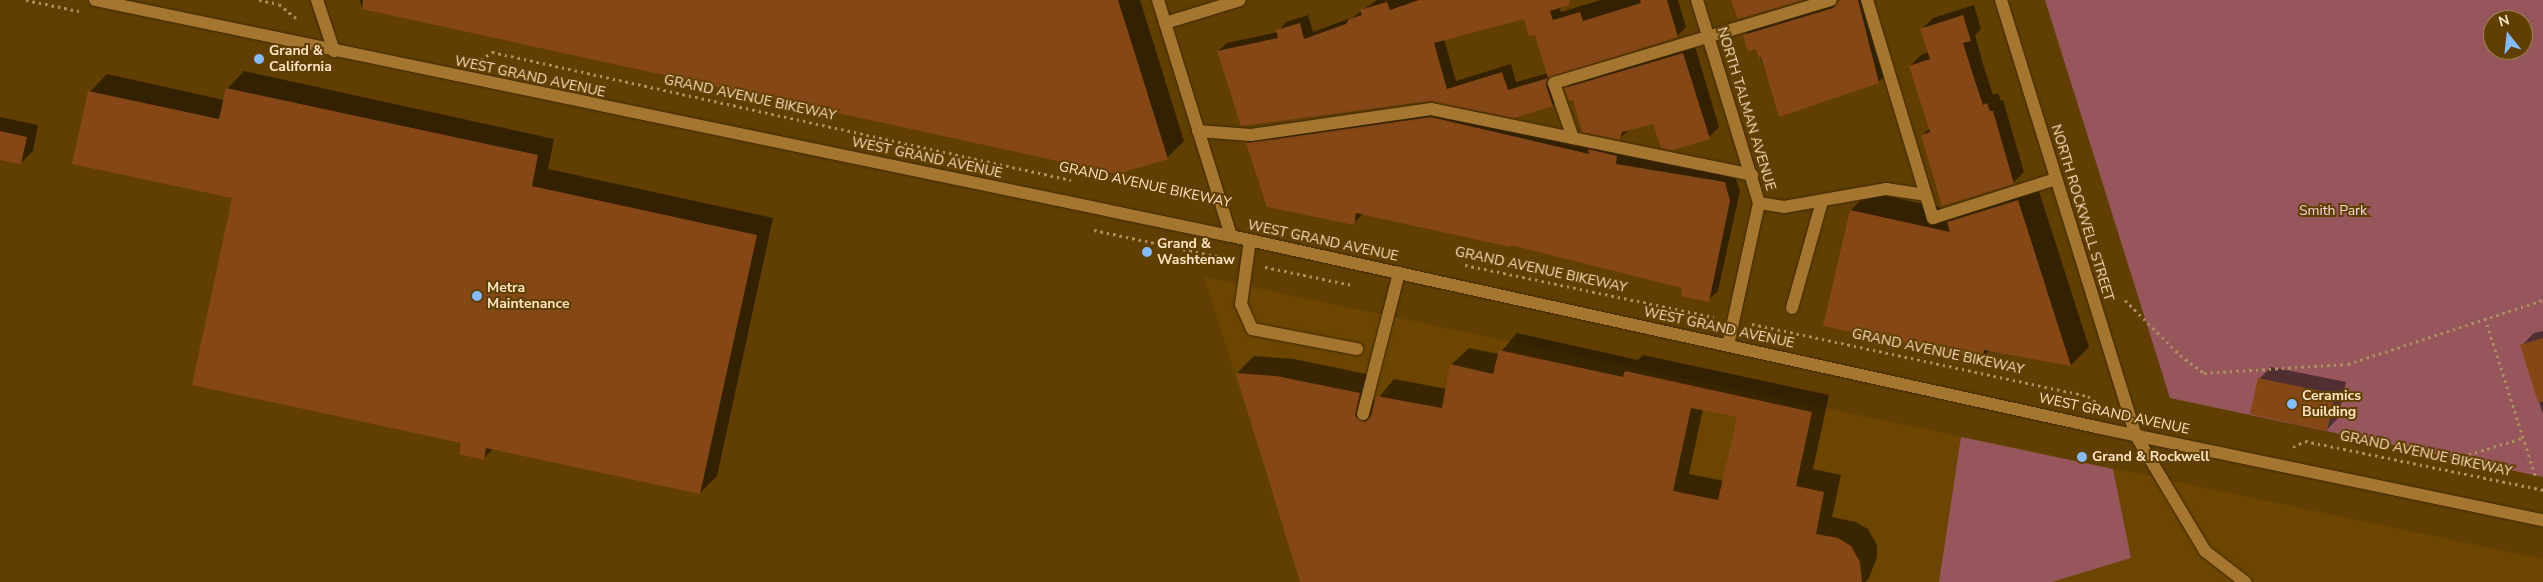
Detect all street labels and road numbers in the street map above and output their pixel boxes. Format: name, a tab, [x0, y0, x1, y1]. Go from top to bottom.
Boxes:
street label: NORTH TALMAN AVENUE	[1713, 25, 1779, 193]
street label: WEST GRAND AVENUE	[453, 53, 607, 101]
street label: GRAND AVENUE BIKEWAY	[662, 72, 838, 124]
street label: NORTH ROCKWELL STREET	[2047, 123, 2117, 303]
street label: WEST GRAND AVENUE	[850, 134, 1004, 182]
street label: GRAND AVENUE BIKEWAY	[1057, 159, 1233, 211]
street label: WEST GRAND AVENUE	[1246, 217, 1400, 265]
street label: GRAND AVENUE BIKEWAY	[1453, 244, 1629, 296]
street label: WEST GRAND AVENUE	[1642, 304, 1796, 352]
street label: GRAND AVENUE BIKEWAY	[1850, 326, 2026, 378]
street label: WEST GRAND AVENUE	[2037, 390, 2191, 438]
street label: GRAND AVENUE BIKEWAY	[2338, 428, 2514, 480]

